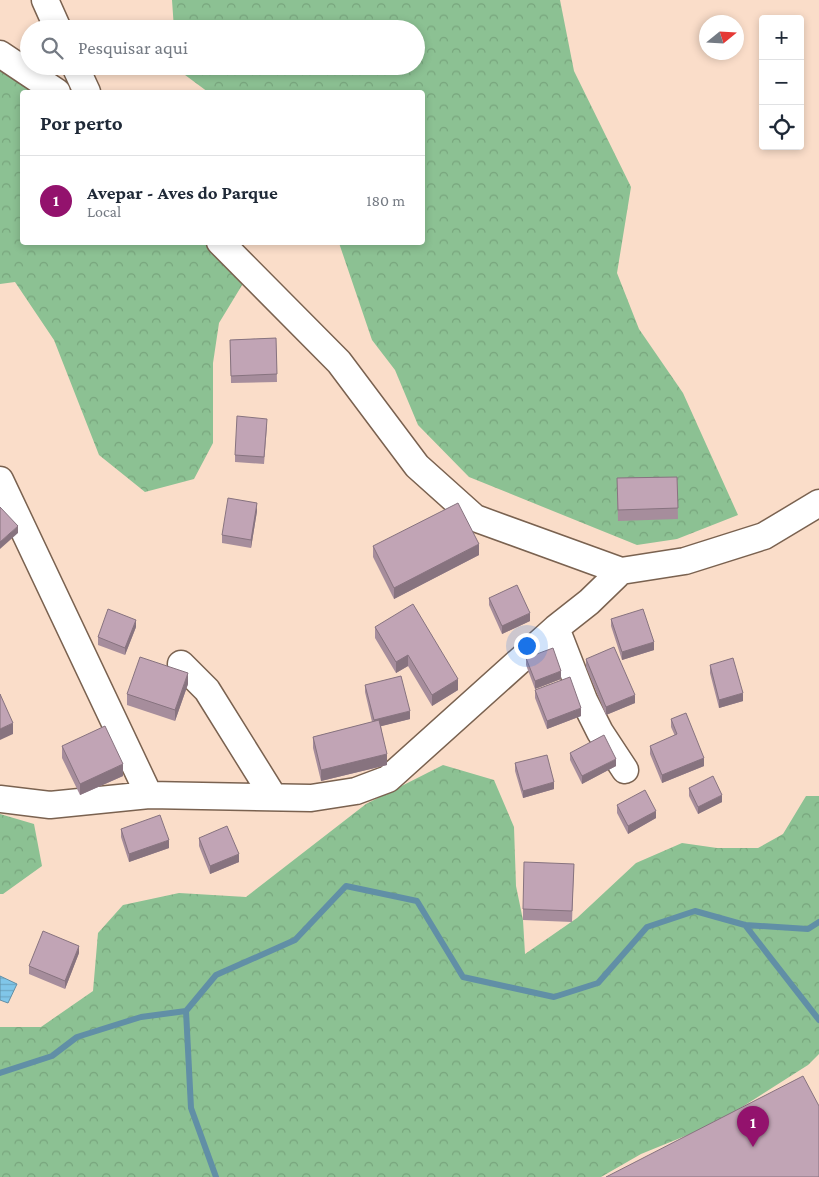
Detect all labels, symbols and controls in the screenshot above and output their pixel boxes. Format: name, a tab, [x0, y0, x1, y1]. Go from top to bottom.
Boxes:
north arrow	[699, 15, 744, 60]
map controls	[759, 15, 804, 150]
button: +	[759, 15, 804, 60]
search box	[20, 20, 425, 75]
icon: search	[38, 34, 66, 62]
text: Pesquisar aqui	[78, 37, 188, 58]
button: −	[759, 60, 804, 105]
button: locate	[759, 105, 804, 150]
text: Por perto	[40, 111, 123, 135]
text: Avepar - Aves do Parque	[87, 182, 278, 203]
text: 1	[53, 192, 59, 209]
text: 180 m	[366, 192, 405, 209]
text: Local	[87, 203, 121, 220]
your location	[514, 633, 540, 659]
pin: 1	[737, 1106, 769, 1147]

